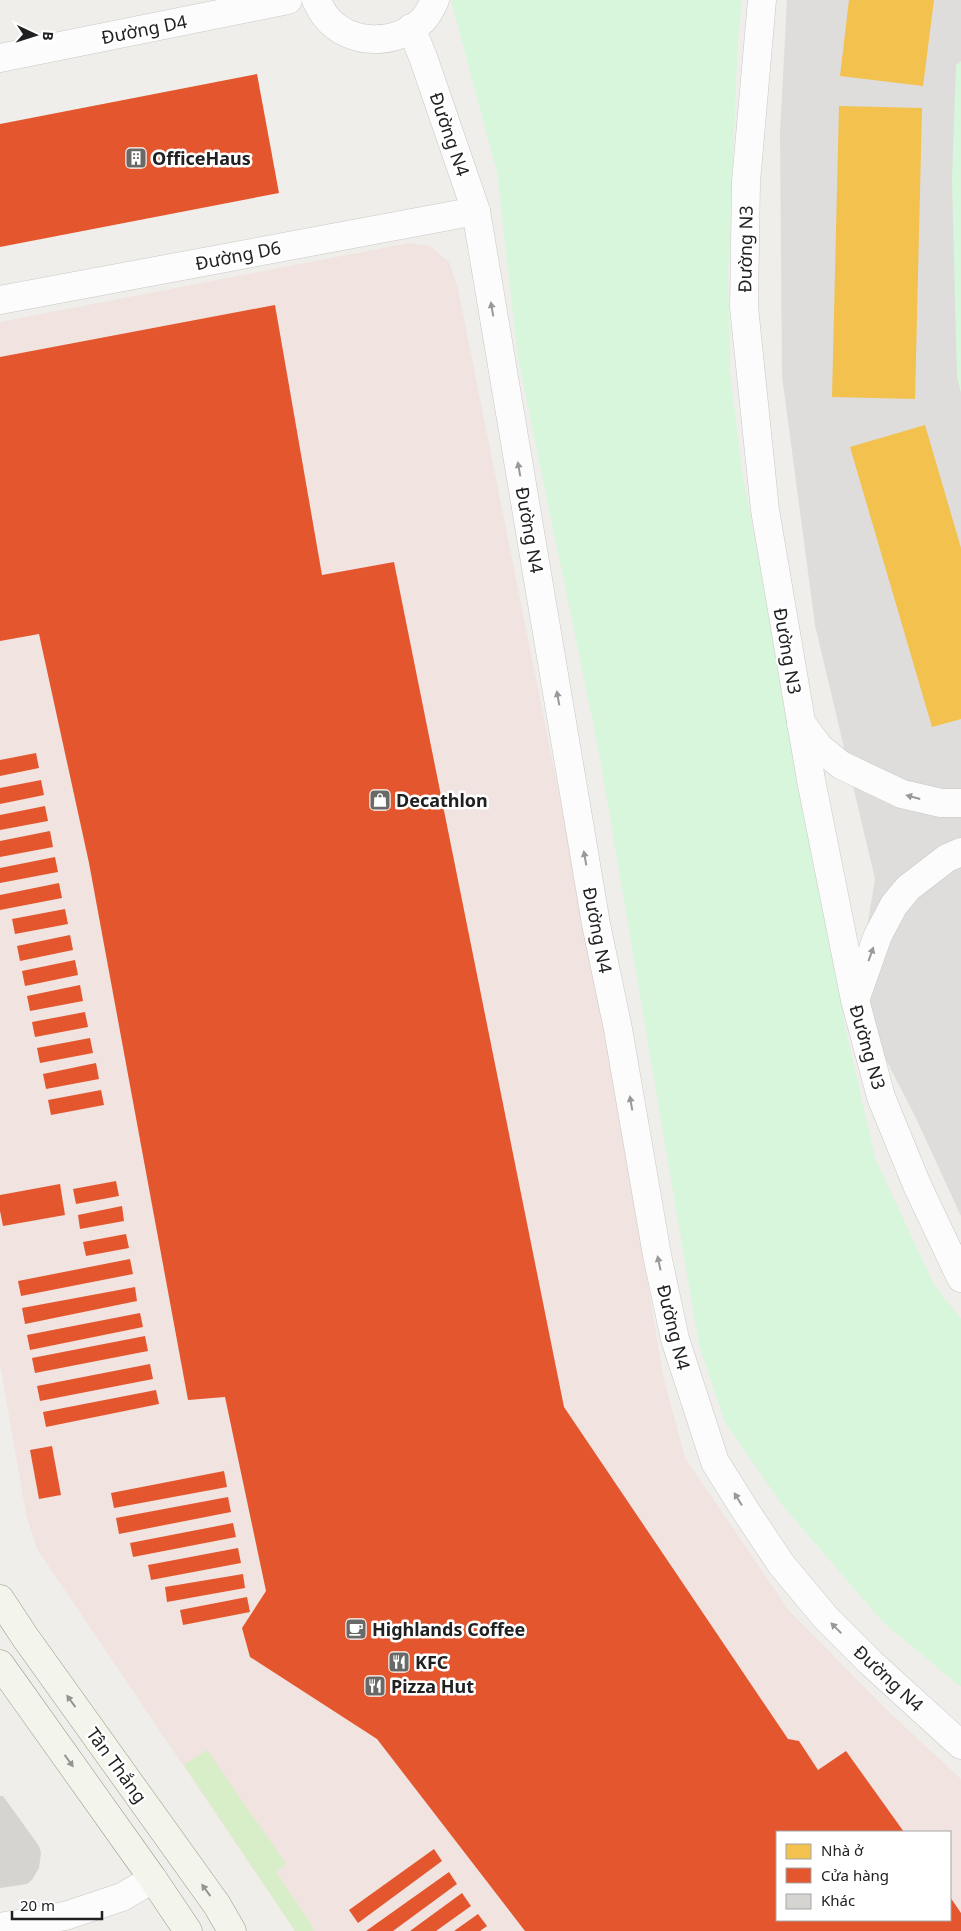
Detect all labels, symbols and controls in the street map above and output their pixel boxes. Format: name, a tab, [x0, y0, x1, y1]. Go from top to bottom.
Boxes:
street label: Đường D4	[99, 9, 189, 49]
north arrow	[10, 10, 60, 60]
text: B	[39, 31, 58, 41]
street label: Đường N4	[424, 89, 476, 179]
building icon: OfficeHaus	[124, 146, 148, 170]
place label: OfficeHaus	[152, 146, 251, 170]
street label: Đường N3	[732, 205, 758, 293]
street label: Đường D6	[193, 235, 283, 275]
one-way arrow	[488, 300, 496, 316]
one-way arrow	[515, 460, 523, 476]
street label: Đường N4	[511, 485, 549, 575]
street label: Đường N3	[769, 606, 807, 696]
one-way arrow	[553, 690, 561, 706]
shop icon: Decathlon	[368, 788, 392, 812]
place label: Decathlon	[396, 788, 488, 812]
one-way arrow	[906, 792, 921, 800]
one-way arrow	[580, 850, 588, 866]
street label: Đường N4	[578, 885, 618, 975]
one-way arrow	[867, 946, 875, 961]
street label: Đường N3	[844, 1002, 892, 1092]
one-way arrow	[626, 1095, 634, 1111]
one-way arrow	[655, 1256, 663, 1271]
street label: Đường N4	[652, 1282, 696, 1372]
one-way arrow	[733, 1492, 742, 1505]
cafe icon: Highlands Coffee	[344, 1617, 368, 1641]
place label: Highlands Coffee	[372, 1617, 525, 1641]
one-way arrow	[830, 1622, 842, 1634]
street label: Đường N4	[849, 1639, 929, 1717]
restaurant icon: KFC	[387, 1650, 411, 1674]
place label: KFC	[415, 1650, 448, 1674]
restaurant icon: Pizza Hut	[363, 1674, 387, 1698]
place label: Pizza Hut	[391, 1674, 474, 1698]
one-way arrow	[66, 1694, 76, 1708]
street label: Tân Thắng	[81, 1722, 153, 1808]
one-way arrow	[64, 1754, 74, 1768]
legend	[776, 1831, 951, 1921]
text: Nhà ở	[821, 1840, 864, 1860]
text: Cửa hàng	[821, 1865, 889, 1885]
one-way arrow	[201, 1883, 211, 1897]
scale bar	[12, 1888, 102, 1920]
text: Khác	[821, 1890, 855, 1910]
text: 20 m	[20, 1895, 55, 1915]

